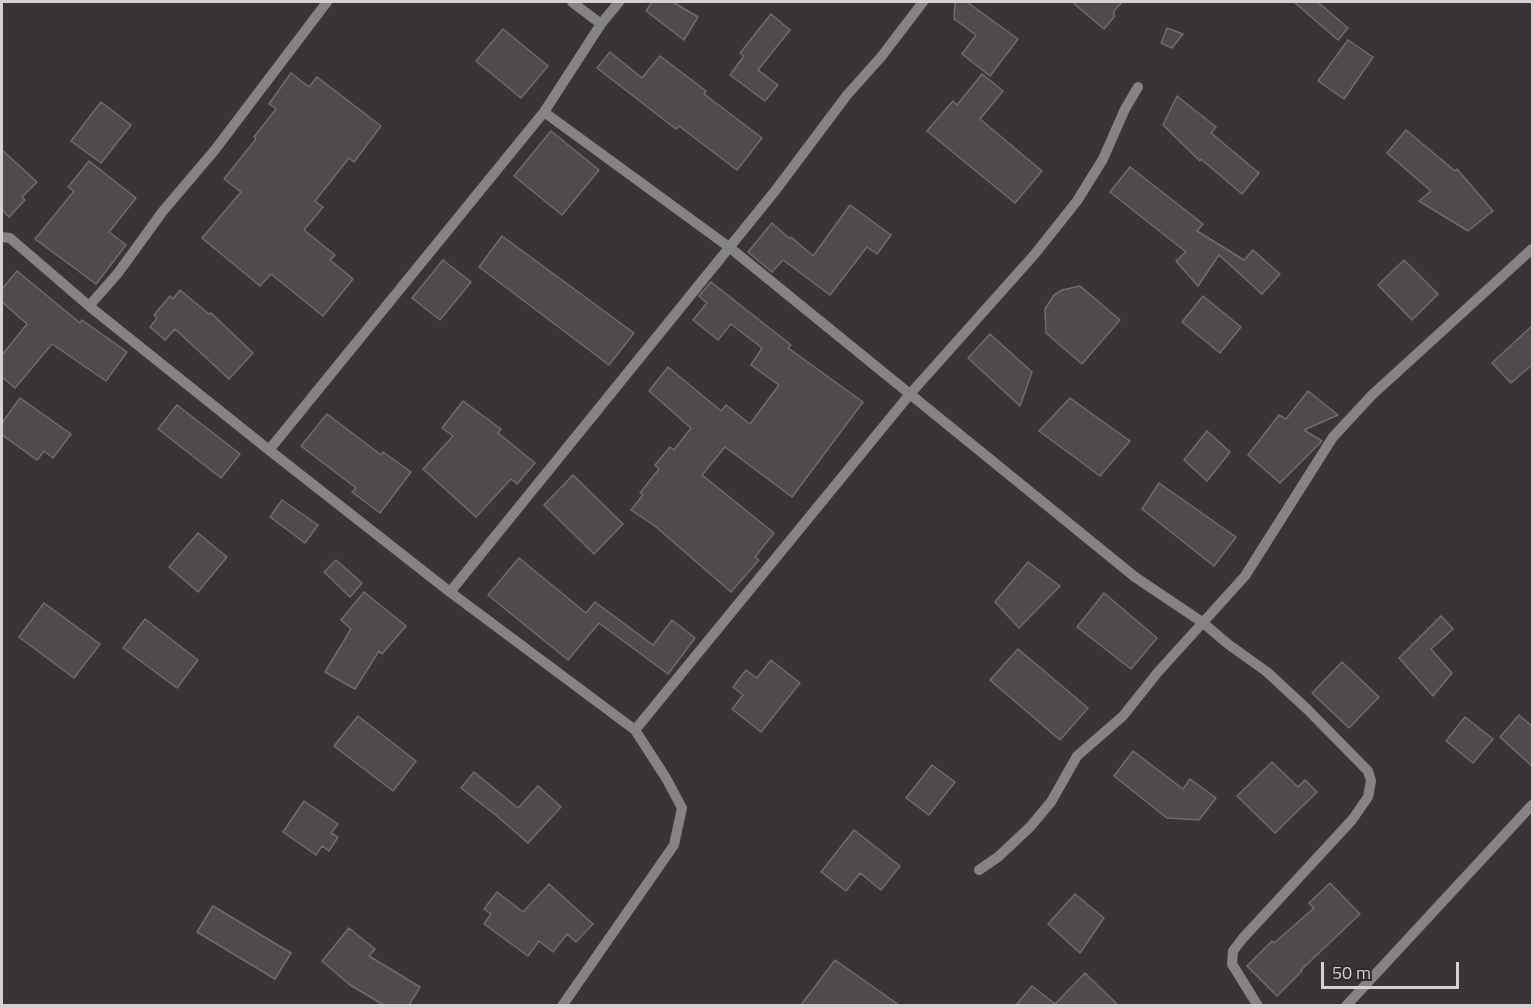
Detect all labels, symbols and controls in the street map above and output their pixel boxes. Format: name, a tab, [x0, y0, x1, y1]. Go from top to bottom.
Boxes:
scale bar	[1324, 950, 1462, 988]
text: 50 m	[1332, 959, 1371, 986]

